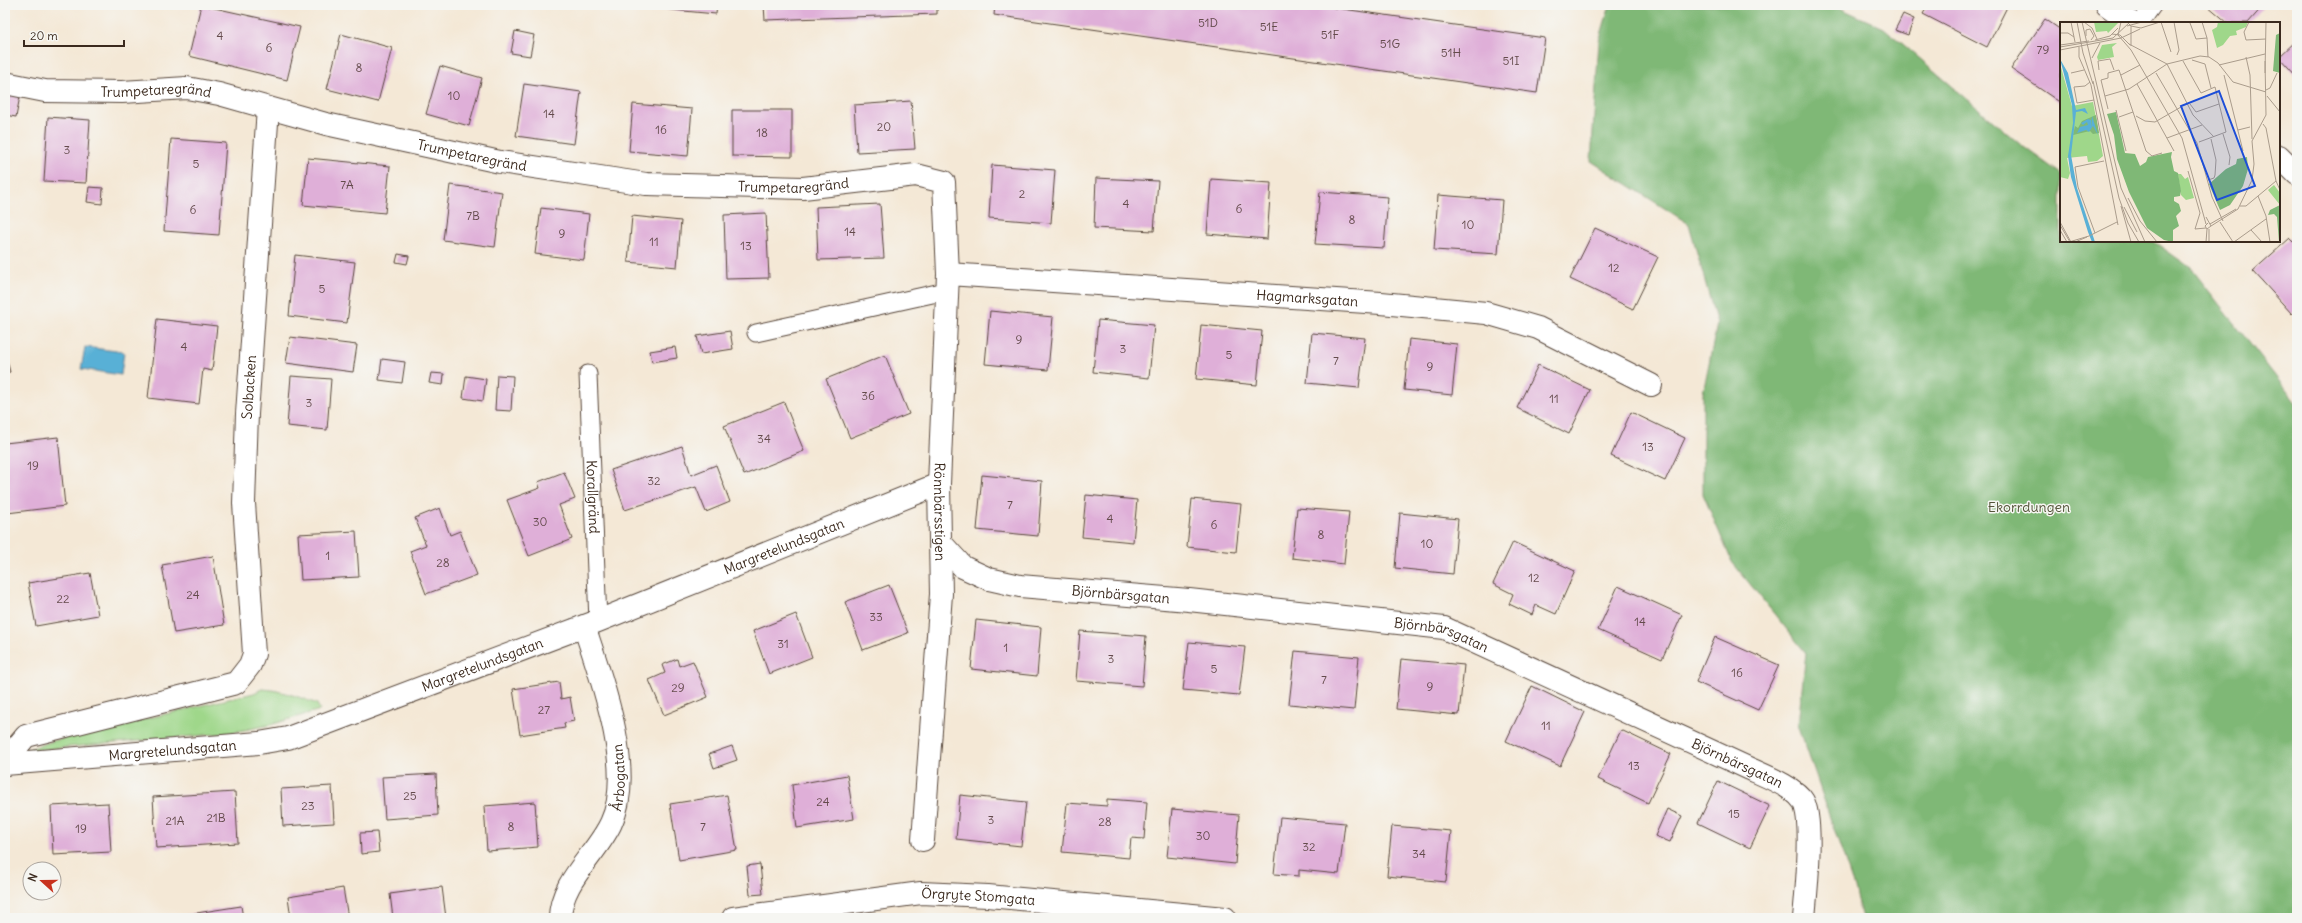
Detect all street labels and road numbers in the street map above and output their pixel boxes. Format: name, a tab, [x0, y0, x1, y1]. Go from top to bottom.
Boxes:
street label: Trumpetaregränd	[100, 79, 213, 101]
street label: Trumpetaregränd	[416, 135, 528, 175]
street label: Trumpetaregränd	[738, 174, 850, 197]
street label: Hagmarksgatan	[1256, 286, 1359, 310]
street label: Solbacken	[238, 354, 260, 420]
street label: Korallgränd	[582, 460, 603, 534]
street label: Rönnbärsstigen	[930, 462, 949, 561]
street label: Margretelundsgatan	[721, 514, 847, 579]
street label: Björnbärsgatan	[1071, 581, 1170, 607]
street label: Björnbärsgatan	[1393, 614, 1491, 656]
street label: Margretelundsgatan	[419, 634, 546, 696]
street label: Björnbärsgatan	[1689, 734, 1786, 792]
street label: Margretelundsgatan	[108, 736, 237, 764]
street label: Årbogatan	[607, 743, 629, 813]
street label: Örgryte Stomgata	[921, 884, 1036, 909]

